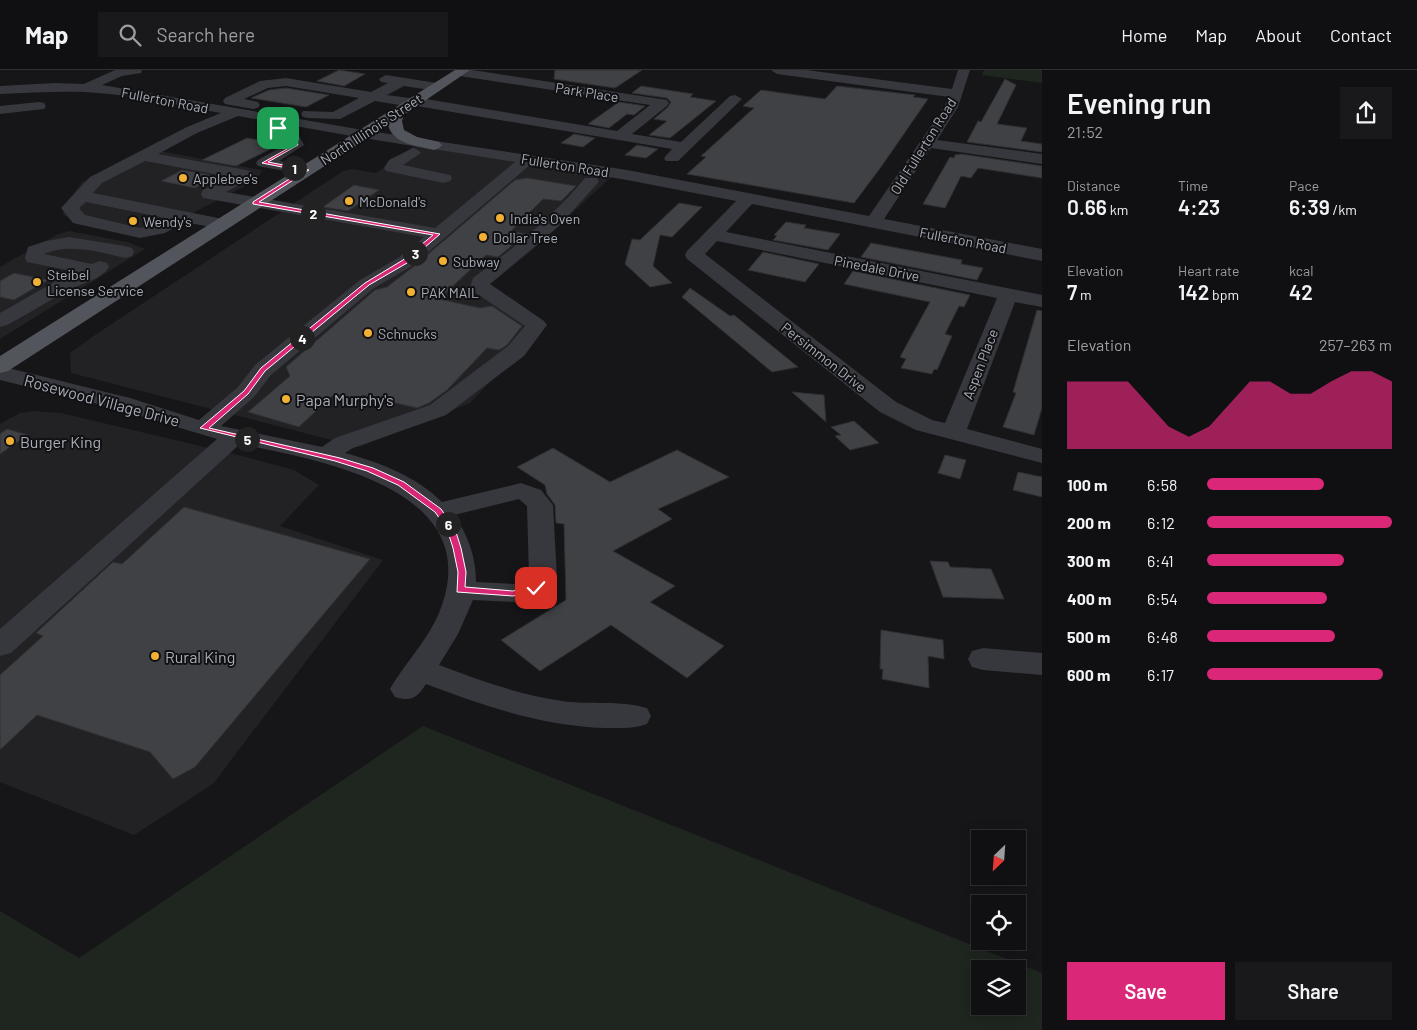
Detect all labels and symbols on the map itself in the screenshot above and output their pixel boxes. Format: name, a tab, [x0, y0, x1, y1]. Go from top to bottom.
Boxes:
street label: Park Place	[554, 79, 620, 105]
street label: Fullerton Road	[120, 83, 210, 117]
street label: North Illinois Street	[317, 90, 425, 168]
street label: Old Fullerton Road	[886, 95, 960, 197]
pin	[257, 107, 299, 149]
street label: Fullerton Road	[520, 150, 610, 180]
pin: 1	[282, 156, 306, 180]
place label: Applebee's	[193, 170, 258, 187]
marker: Applebee's	[177, 172, 189, 184]
place label: McDonald's	[359, 193, 427, 210]
marker: McDonald's	[343, 195, 355, 207]
pin: 2	[300, 200, 326, 226]
place label: India's Oven	[510, 210, 580, 227]
marker: India's Oven	[494, 212, 506, 224]
place label: Wendy's	[143, 213, 192, 230]
marker: Wendy's	[127, 215, 139, 227]
street label: Fullerton Road	[918, 223, 1008, 257]
place label: Dollar Tree	[493, 229, 558, 246]
marker: Dollar Tree	[477, 231, 489, 243]
pin: 3	[402, 240, 428, 266]
street label: Pinedale Drive	[833, 251, 921, 285]
place label: Subway	[453, 253, 500, 270]
marker: Subway	[437, 255, 449, 267]
place label: Steibel License Service	[47, 266, 144, 299]
marker: Steibel License Service	[31, 276, 43, 288]
place label: PAK MAIL	[421, 284, 479, 301]
marker: PAK MAIL	[405, 286, 417, 298]
street label: Persimmon Drive	[778, 319, 870, 395]
place label: Schnucks	[378, 325, 437, 342]
pin: 4	[290, 326, 314, 350]
street label: Aspen Place	[959, 326, 1001, 402]
marker: Schnucks	[362, 327, 374, 339]
street label: Rosewood Village Drive	[22, 370, 182, 430]
place label: Papa Murphy's	[296, 390, 394, 409]
marker: Papa Murphy's	[280, 393, 292, 405]
pin: 5	[234, 426, 260, 452]
place label: Burger King	[20, 432, 101, 451]
marker: Burger King	[4, 435, 16, 447]
pin: 6	[436, 512, 460, 536]
pin	[515, 567, 557, 609]
place label: Rural King	[165, 647, 235, 666]
marker: Rural King	[149, 650, 161, 662]
north arrow	[971, 830, 1026, 885]

